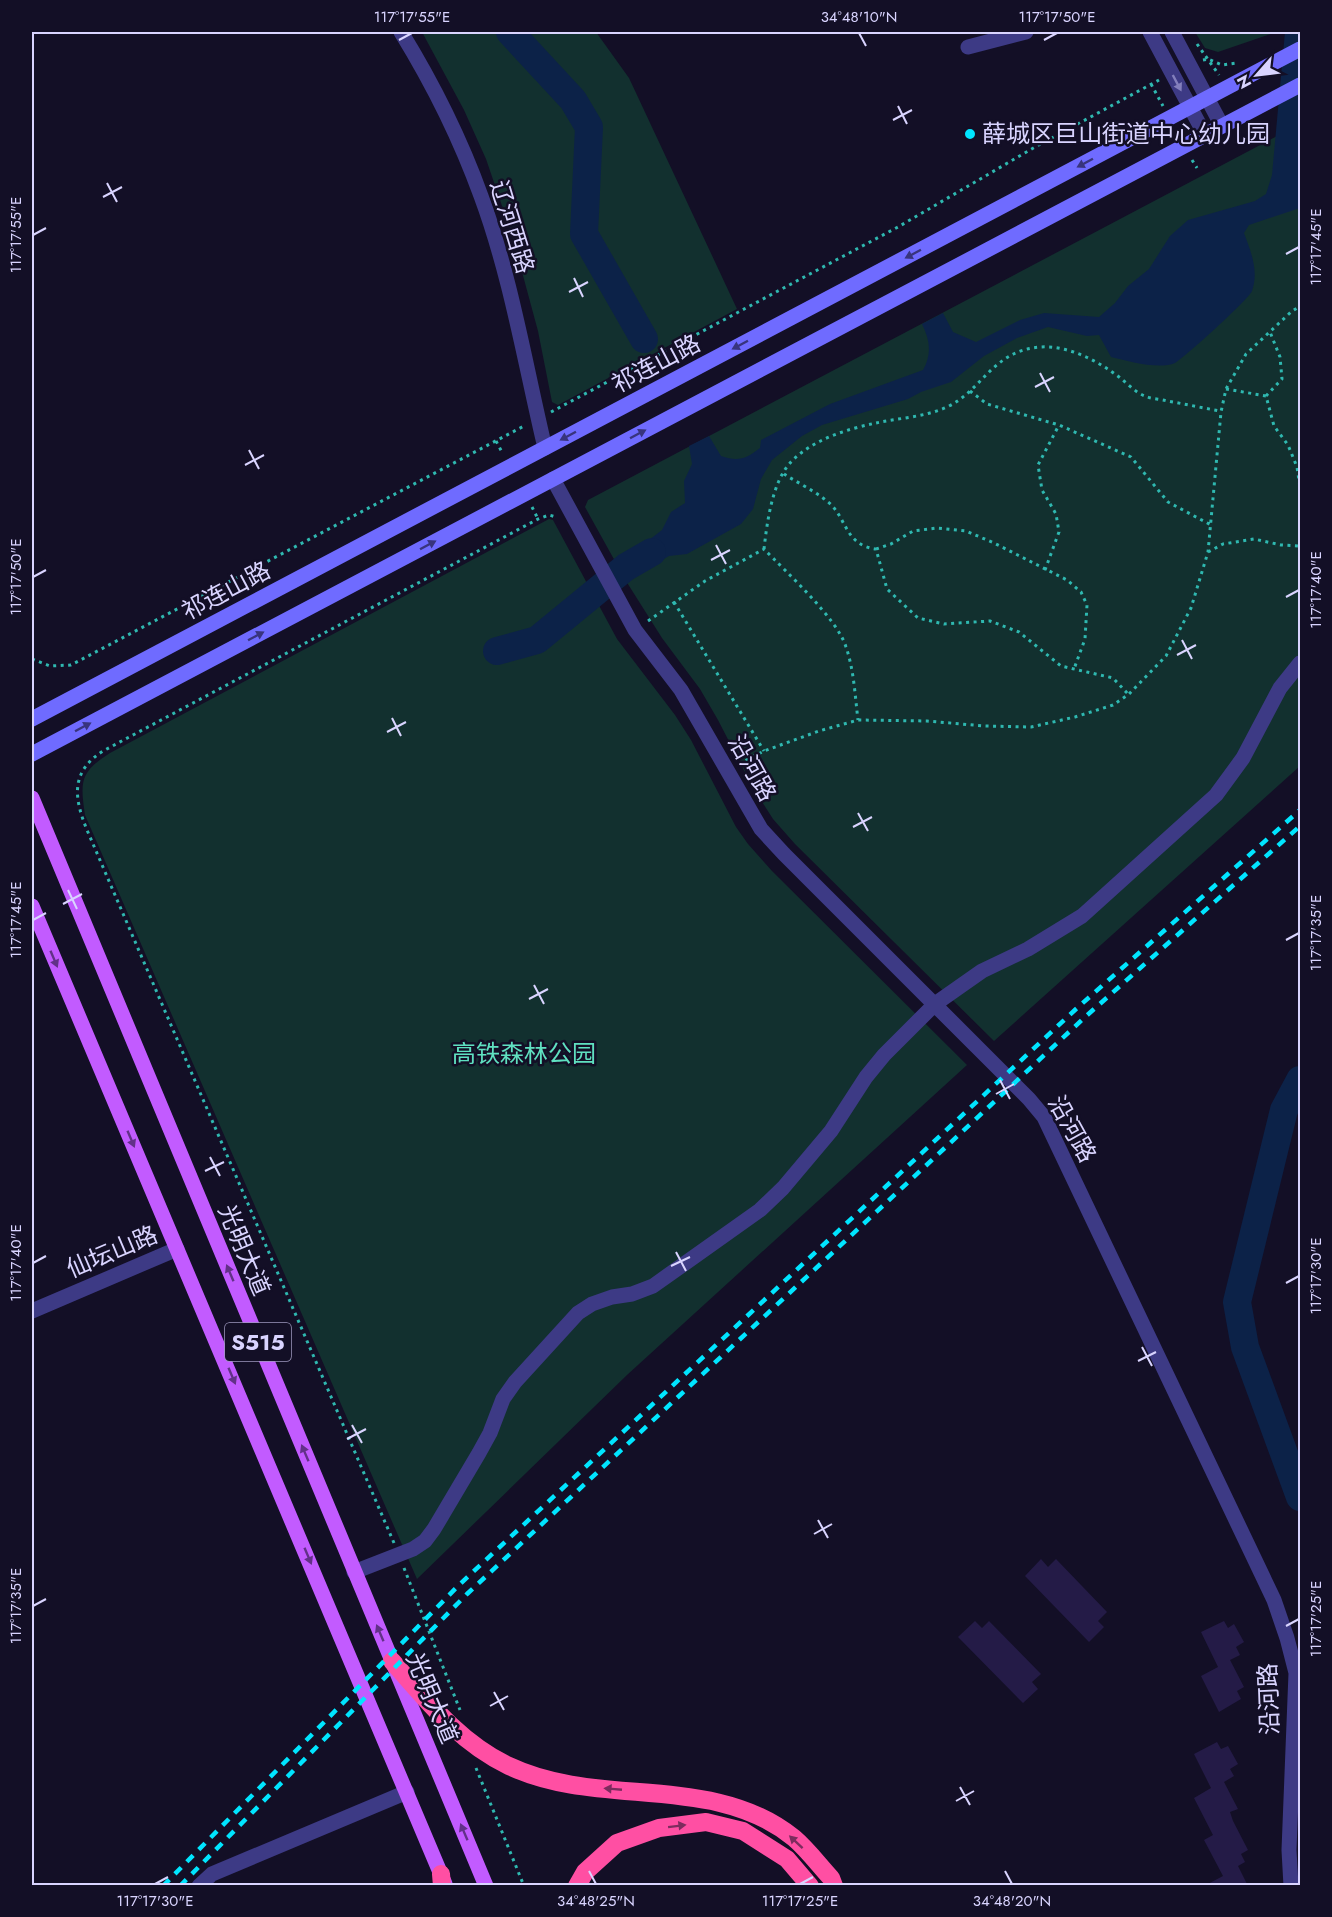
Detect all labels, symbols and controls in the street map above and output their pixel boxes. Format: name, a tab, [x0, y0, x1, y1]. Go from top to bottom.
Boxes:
text: 117°17'55"E	[374, 6, 450, 28]
text: 34°48'10"N	[821, 6, 897, 28]
text: 117°17'50"E	[1018, 6, 1096, 28]
north arrow	[1227, 45, 1287, 105]
text: N	[1231, 71, 1257, 93]
one-way arrow	[1172, 74, 1182, 92]
place label: 薛城区巨山街道中心幼儿园	[982, 116, 1270, 151]
marker: 薛城区巨山街道中心幼儿园	[963, 127, 977, 141]
one-way arrow	[1076, 158, 1093, 168]
street label: 辽河西路	[482, 176, 543, 278]
text: 117°17'55"E	[5, 197, 27, 273]
text: 117°17'45"E	[1305, 209, 1327, 285]
one-way arrow	[904, 249, 921, 259]
street label: 祁连山路	[605, 326, 706, 402]
one-way arrow	[731, 340, 748, 350]
one-way arrow	[629, 429, 646, 439]
one-way arrow	[559, 431, 576, 441]
text: 117°17'50"E	[5, 538, 27, 616]
one-way arrow	[420, 540, 437, 550]
text: 117°17'40"E	[1305, 551, 1327, 629]
street label: 祁连山路	[175, 553, 276, 629]
one-way arrow	[247, 631, 264, 641]
one-way arrow	[75, 722, 92, 732]
street label: 沿河路	[720, 728, 785, 808]
text: 117°17'45"E	[5, 882, 27, 958]
text: 117°17'35"E	[1305, 895, 1327, 971]
one-way arrow	[49, 951, 59, 969]
park label: 高铁森林公园	[452, 1036, 596, 1071]
street label: 沿河路	[1040, 1089, 1105, 1169]
one-way arrow	[126, 1130, 136, 1148]
street label: 光明大道	[210, 1199, 279, 1301]
street label: 仙坛山路	[61, 1217, 163, 1286]
text: 117°17'40"E	[5, 1224, 27, 1302]
text: 117°17'30"E	[1305, 1238, 1327, 1314]
one-way arrow	[225, 1264, 234, 1281]
road number: S515	[225, 1323, 291, 1361]
one-way arrow	[227, 1368, 236, 1385]
one-way arrow	[300, 1443, 310, 1461]
one-way arrow	[303, 1547, 313, 1565]
text: 117°17'35"E	[5, 1568, 27, 1644]
text: 117°17'25"E	[1305, 1581, 1327, 1657]
one-way arrow	[375, 1623, 385, 1641]
street label: 光明大道	[398, 1647, 467, 1749]
street label: 沿河路	[1250, 1662, 1287, 1736]
one-way arrow	[603, 1784, 622, 1794]
one-way arrow	[667, 1821, 686, 1831]
one-way arrow	[459, 1822, 469, 1840]
one-way arrow	[789, 1835, 804, 1849]
text: 117°17'30"E	[117, 1890, 193, 1912]
text: 34°48'25"N	[557, 1890, 635, 1912]
text: 117°17'25"E	[762, 1890, 838, 1912]
text: 34°48'20"N	[973, 1890, 1051, 1912]

